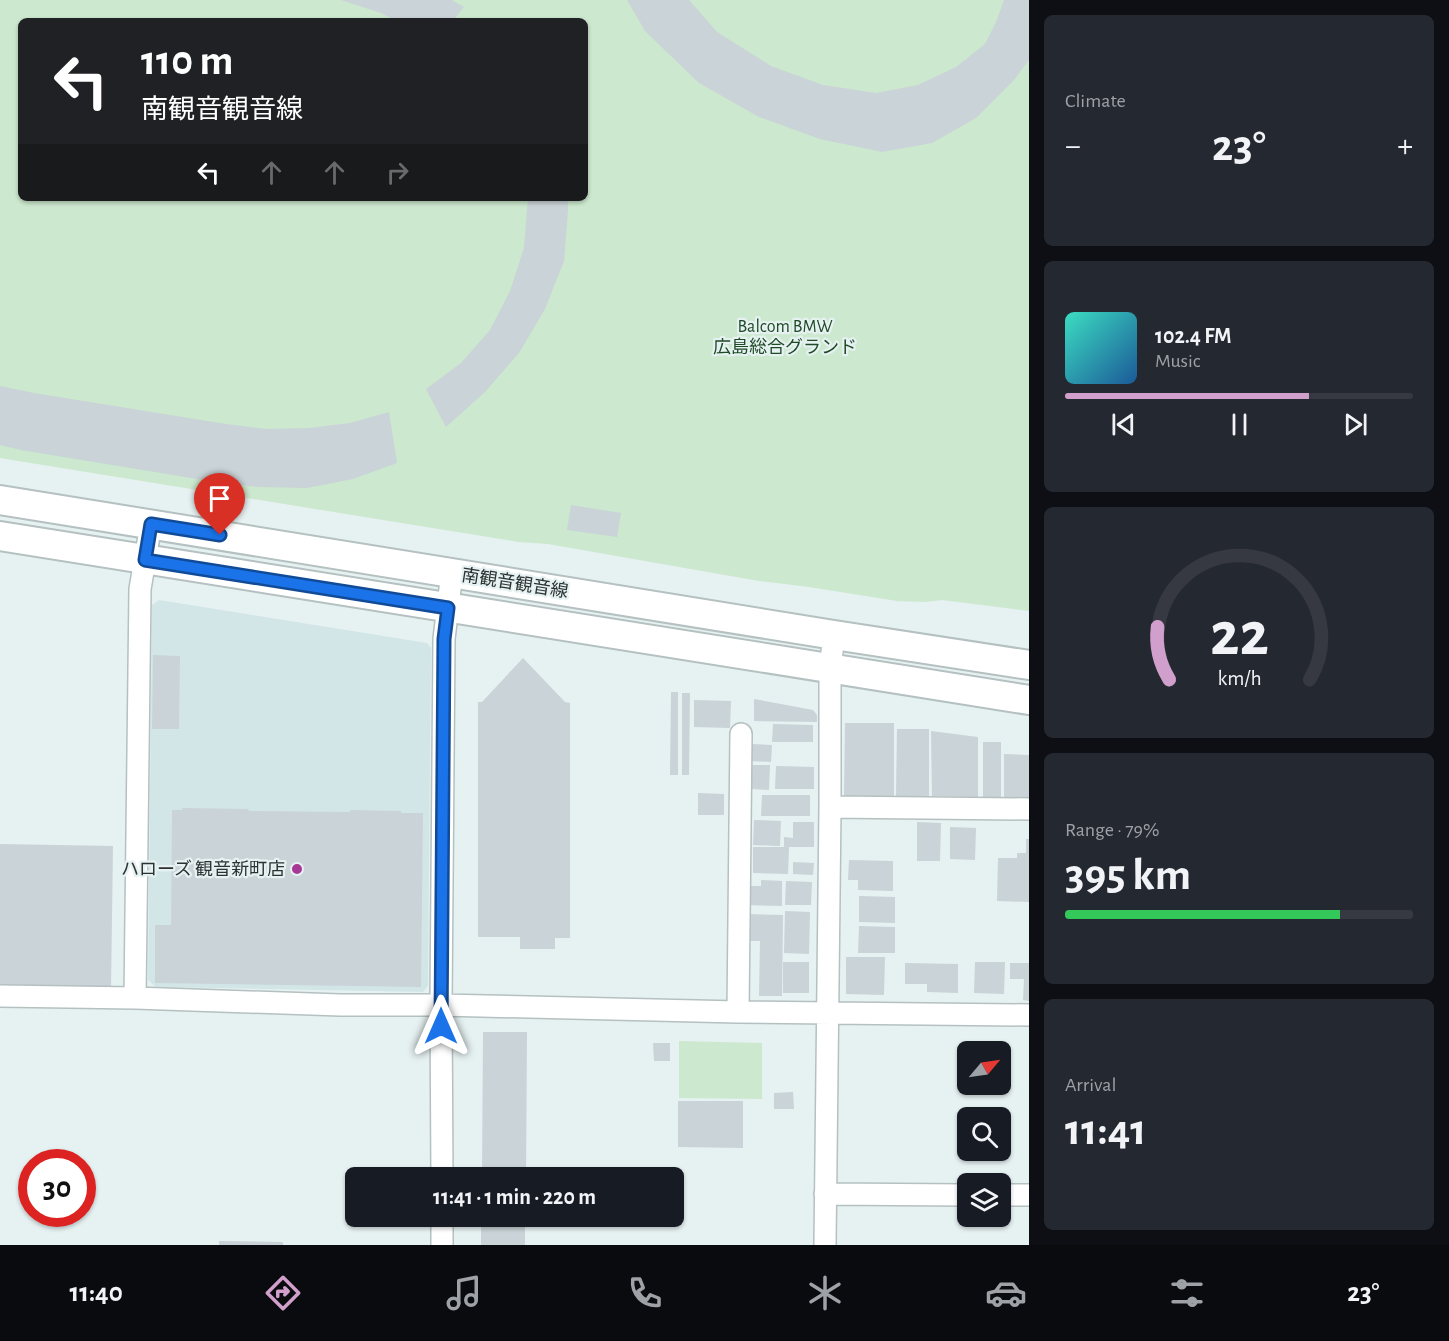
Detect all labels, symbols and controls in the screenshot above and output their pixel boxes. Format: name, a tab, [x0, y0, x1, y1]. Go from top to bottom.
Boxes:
text: 110 m	[141, 40, 233, 82]
icon: left	[42, 42, 120, 120]
text: Climate	[1065, 91, 1126, 111]
text: 南観音観音線	[141, 96, 303, 123]
text: 23°	[1212, 124, 1266, 169]
text: −	[1065, 130, 1081, 163]
text: +	[1397, 130, 1413, 163]
icon: left	[192, 156, 225, 189]
icon: ahead	[255, 156, 288, 189]
icon: ahead	[318, 156, 351, 189]
icon: right	[381, 156, 414, 189]
park label: Balcom BMW 広島総合グランド	[713, 318, 857, 357]
text: 102.4 FM	[1155, 325, 1232, 347]
text: Music	[1155, 351, 1201, 371]
icon: previous	[1107, 408, 1140, 441]
icon: pause	[1223, 408, 1256, 441]
icon: next	[1339, 408, 1372, 441]
pin	[194, 473, 245, 535]
icon: arrive	[203, 482, 236, 515]
street label: 南観音観音線	[460, 565, 570, 601]
text: 22	[1210, 604, 1268, 666]
text: km/h	[1217, 668, 1261, 689]
text: Range · 79%	[1065, 820, 1159, 840]
text: 395 km	[1065, 853, 1191, 898]
place label: ハローズ 観音新町店	[121, 859, 285, 879]
marker: ハローズ 観音新町店	[290, 862, 304, 876]
position arrow	[409, 994, 473, 1058]
north arrow	[957, 1041, 1011, 1095]
map controls	[957, 1041, 1011, 1227]
text: Arrival	[1065, 1075, 1116, 1095]
button: search	[957, 1107, 1011, 1161]
text: 11:41	[1065, 1108, 1147, 1153]
speed limit sign: 30	[18, 1149, 96, 1227]
button: layers	[957, 1173, 1011, 1227]
text: 11:41 · 1 min · 220 m	[433, 1186, 596, 1208]
icon: directions	[262, 1272, 304, 1314]
icon: music	[443, 1272, 485, 1314]
icon: phone	[624, 1272, 666, 1314]
icon: climate	[804, 1272, 846, 1314]
icon: car	[985, 1272, 1027, 1314]
icon: filters	[1166, 1272, 1208, 1314]
text: 11:40	[69, 1279, 123, 1306]
text: 23°	[1347, 1279, 1379, 1306]

